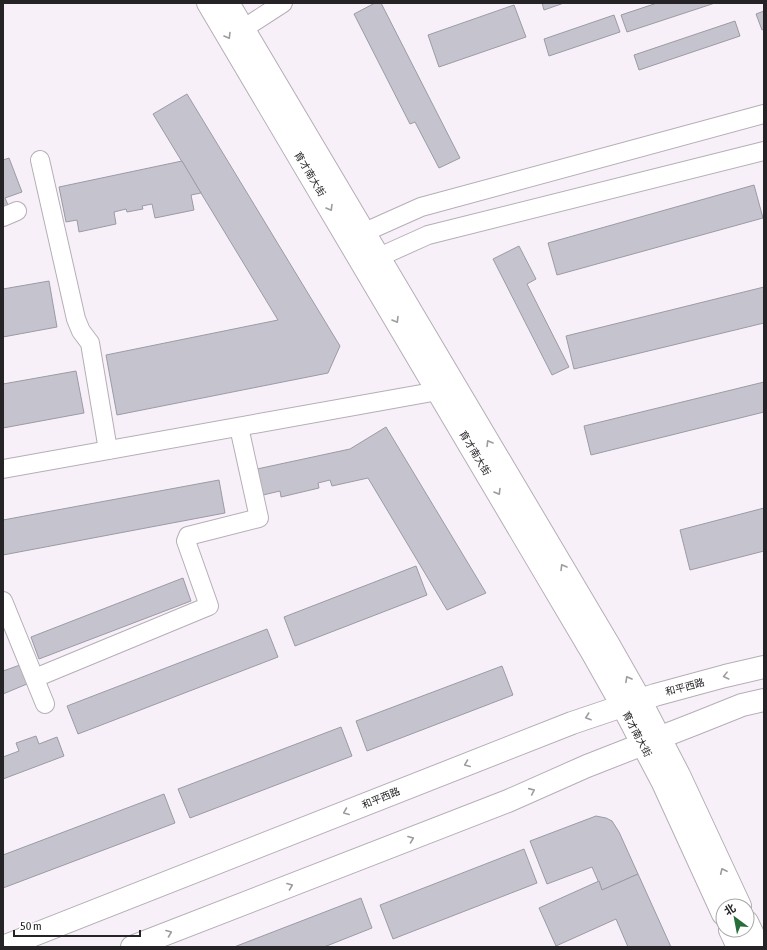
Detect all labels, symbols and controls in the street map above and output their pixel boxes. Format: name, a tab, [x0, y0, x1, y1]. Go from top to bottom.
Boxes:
one-way arrow	[223, 32, 230, 39]
street label: 育才南大街	[292, 150, 328, 198]
one-way arrow	[326, 204, 333, 211]
one-way arrow	[392, 316, 399, 323]
street label: 育才南大街	[457, 429, 493, 477]
one-way arrow	[487, 440, 494, 447]
one-way arrow	[494, 488, 501, 495]
one-way arrow	[560, 564, 567, 571]
one-way arrow	[723, 671, 729, 679]
one-way arrow	[626, 676, 633, 683]
street label: 和平西路	[664, 677, 706, 697]
street label: 育才南大街	[620, 709, 654, 759]
one-way arrow	[585, 713, 592, 721]
one-way arrow	[464, 760, 471, 768]
street label: 和平西路	[360, 785, 402, 811]
one-way arrow	[527, 788, 535, 796]
one-way arrow	[343, 807, 351, 815]
one-way arrow	[407, 835, 414, 843]
one-way arrow	[720, 867, 728, 875]
one-way arrow	[286, 882, 293, 890]
north arrow	[715, 898, 755, 938]
text: 北	[722, 902, 738, 918]
scale bar	[14, 912, 140, 938]
text: 50 m	[20, 919, 42, 933]
one-way arrow	[165, 929, 172, 937]

